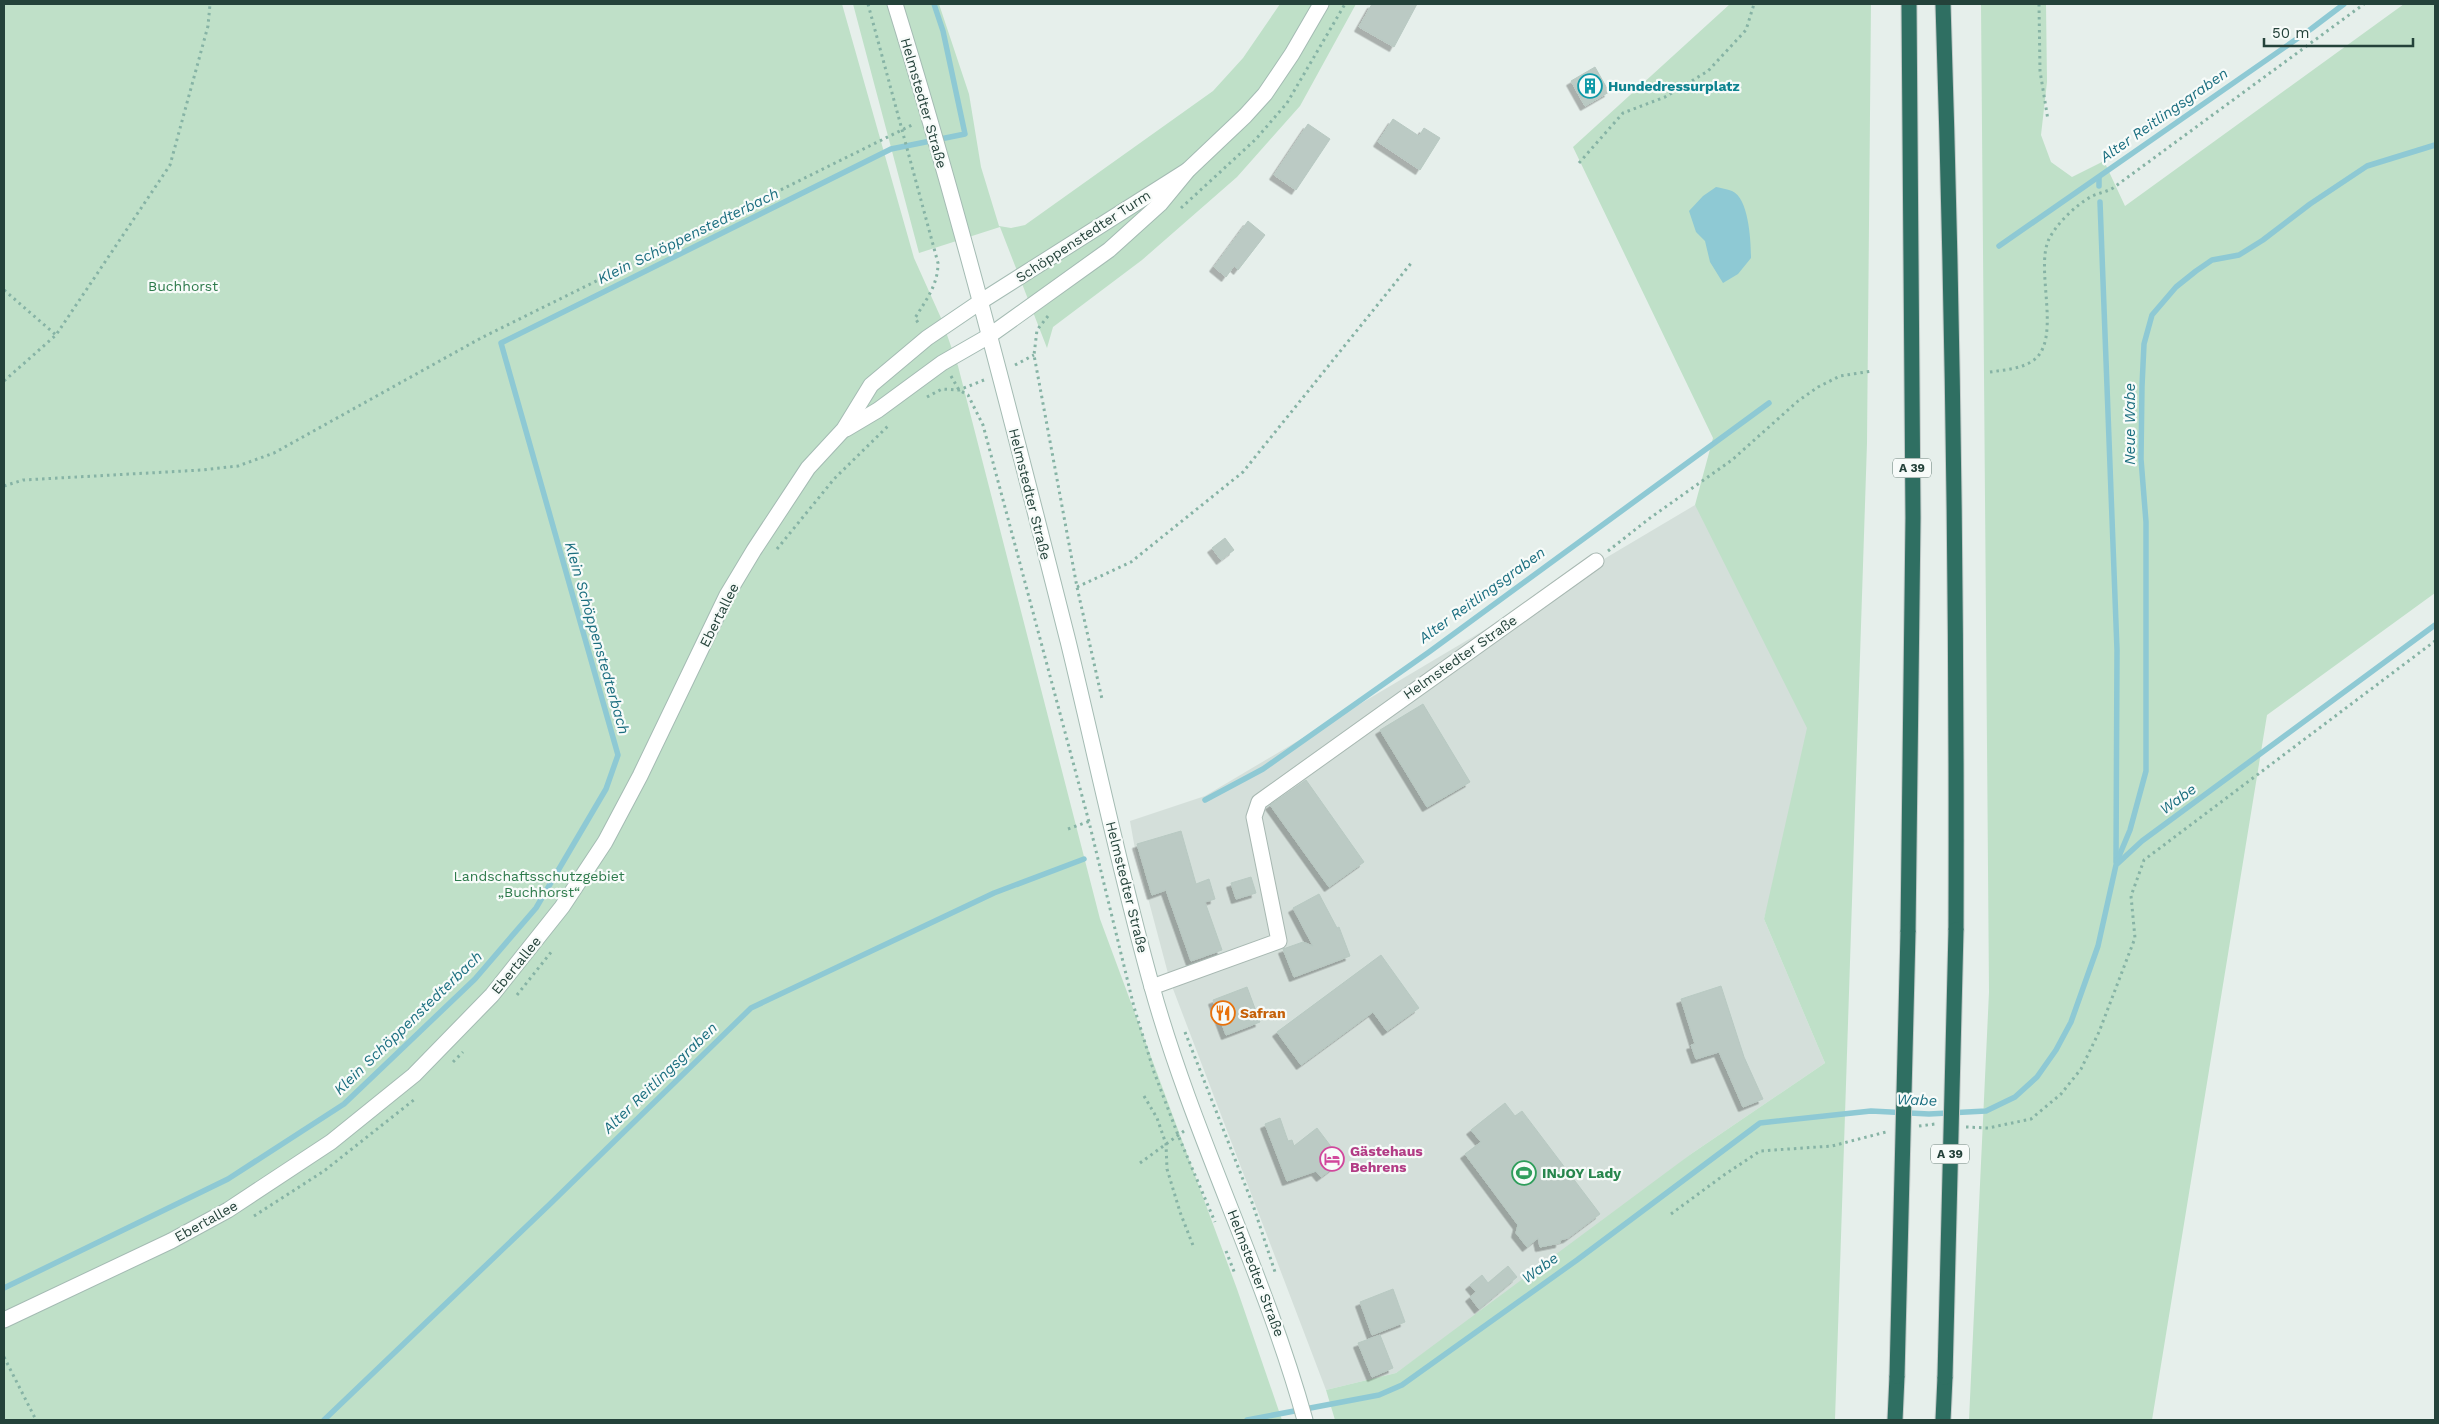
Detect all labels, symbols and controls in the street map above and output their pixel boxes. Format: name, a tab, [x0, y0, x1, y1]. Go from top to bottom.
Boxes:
scale bar	[2264, 15, 2413, 47]
text: 50 m	[2272, 24, 2309, 42]
street label: Helmstedter Straße	[898, 36, 950, 170]
water label: Alter Reitlingsgraben	[2096, 64, 2231, 167]
building icon: Hundedressurplatz	[1577, 73, 1603, 99]
place label: Hundedressurplatz	[1608, 78, 1740, 94]
water label: Klein Schöppenstedterbach	[594, 184, 782, 288]
street label: Schöppenstedter Turm	[1013, 186, 1153, 286]
park label: Buchhorst	[148, 278, 218, 294]
water label: Neue Wabe	[2121, 383, 2139, 465]
street label: Helmstedter Straße	[1006, 427, 1054, 561]
road number: A 39	[1893, 458, 1931, 478]
water label: Klein Schöppenstedterbach	[561, 540, 633, 736]
water label: Alter Reitlingsgraben	[1414, 543, 1549, 648]
street label: Ebertallee	[696, 580, 742, 650]
street label: Helmstedter Straße	[1400, 612, 1520, 702]
water label: Wabe	[2156, 780, 2200, 818]
street label: Helmstedter Straße	[1103, 820, 1151, 954]
park label: Landschaftsschutzgebiet „Buchhorst“	[453, 868, 625, 900]
street label: Ebertallee	[488, 933, 544, 997]
water label: Klein Schöppenstedterbach	[330, 947, 486, 1099]
restaurant icon: Safran	[1210, 1000, 1236, 1026]
place label: Safran	[1240, 1005, 1286, 1021]
water label: Alter Reitlingsgraben	[598, 1019, 721, 1138]
water label: Wabe	[1896, 1090, 1938, 1110]
place label: Gästehaus Behrens	[1350, 1143, 1423, 1175]
road number: A 39	[1931, 1144, 1969, 1164]
hotel icon: Gästehaus Behrens	[1319, 1146, 1345, 1172]
sports icon: INJOY Lady	[1511, 1160, 1537, 1186]
place label: INJOY Lady	[1542, 1165, 1621, 1181]
street label: Ebertallee	[172, 1197, 240, 1245]
street label: Helmstedter Straße	[1224, 1207, 1288, 1339]
water label: Wabe	[1518, 1249, 1562, 1287]

